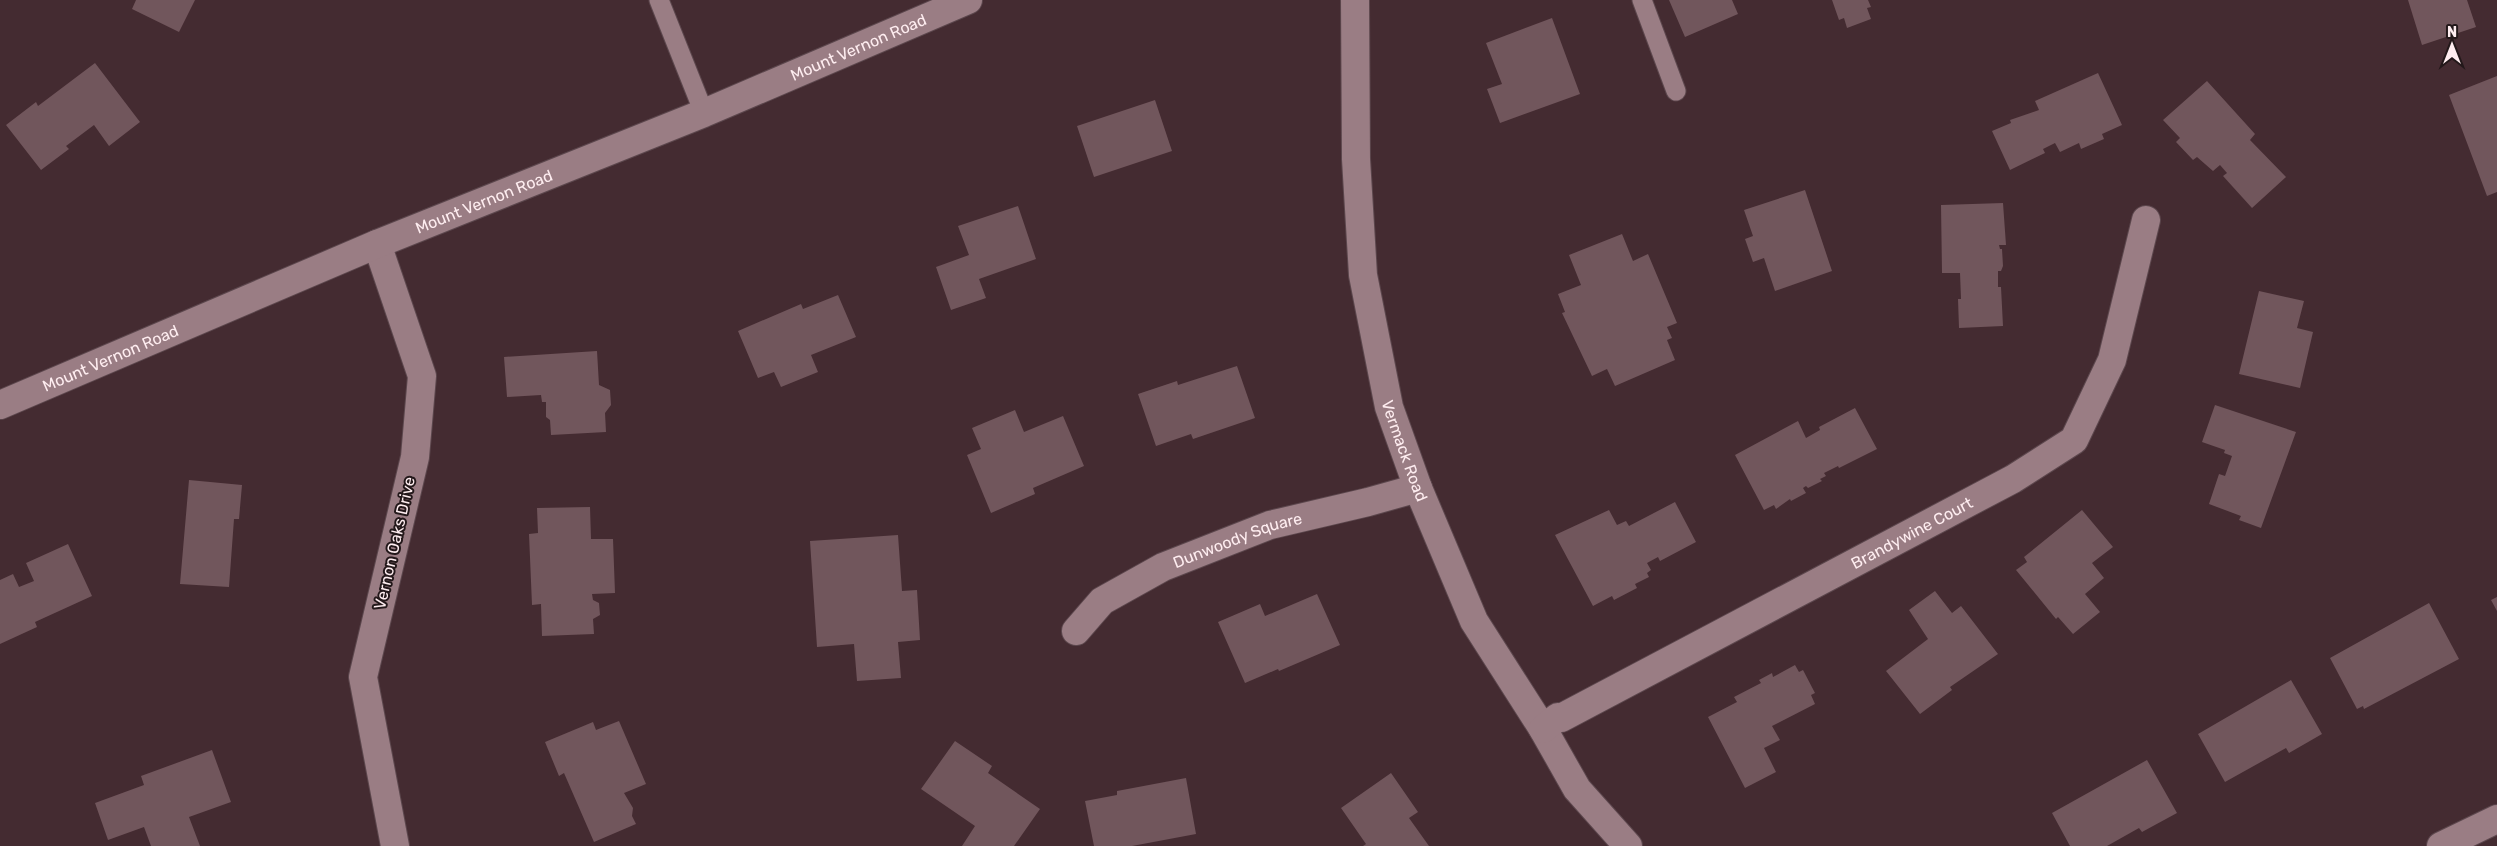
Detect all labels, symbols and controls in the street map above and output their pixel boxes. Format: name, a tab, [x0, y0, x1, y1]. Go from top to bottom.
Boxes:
street label: Mount Vernon Road	[788, 10, 929, 85]
north arrow	[2427, 20, 2477, 70]
text: N	[2447, 24, 2457, 41]
street label: Mount Vernon Road	[413, 166, 555, 238]
street label: Mount Vernon Road	[40, 321, 181, 396]
street label: Vermack Road	[1378, 398, 1432, 504]
street label: Vernon Oaks Drive	[370, 475, 419, 611]
street label: Brandywine Court	[1848, 493, 1976, 573]
street label: Dunwoody Square	[1170, 509, 1304, 572]

